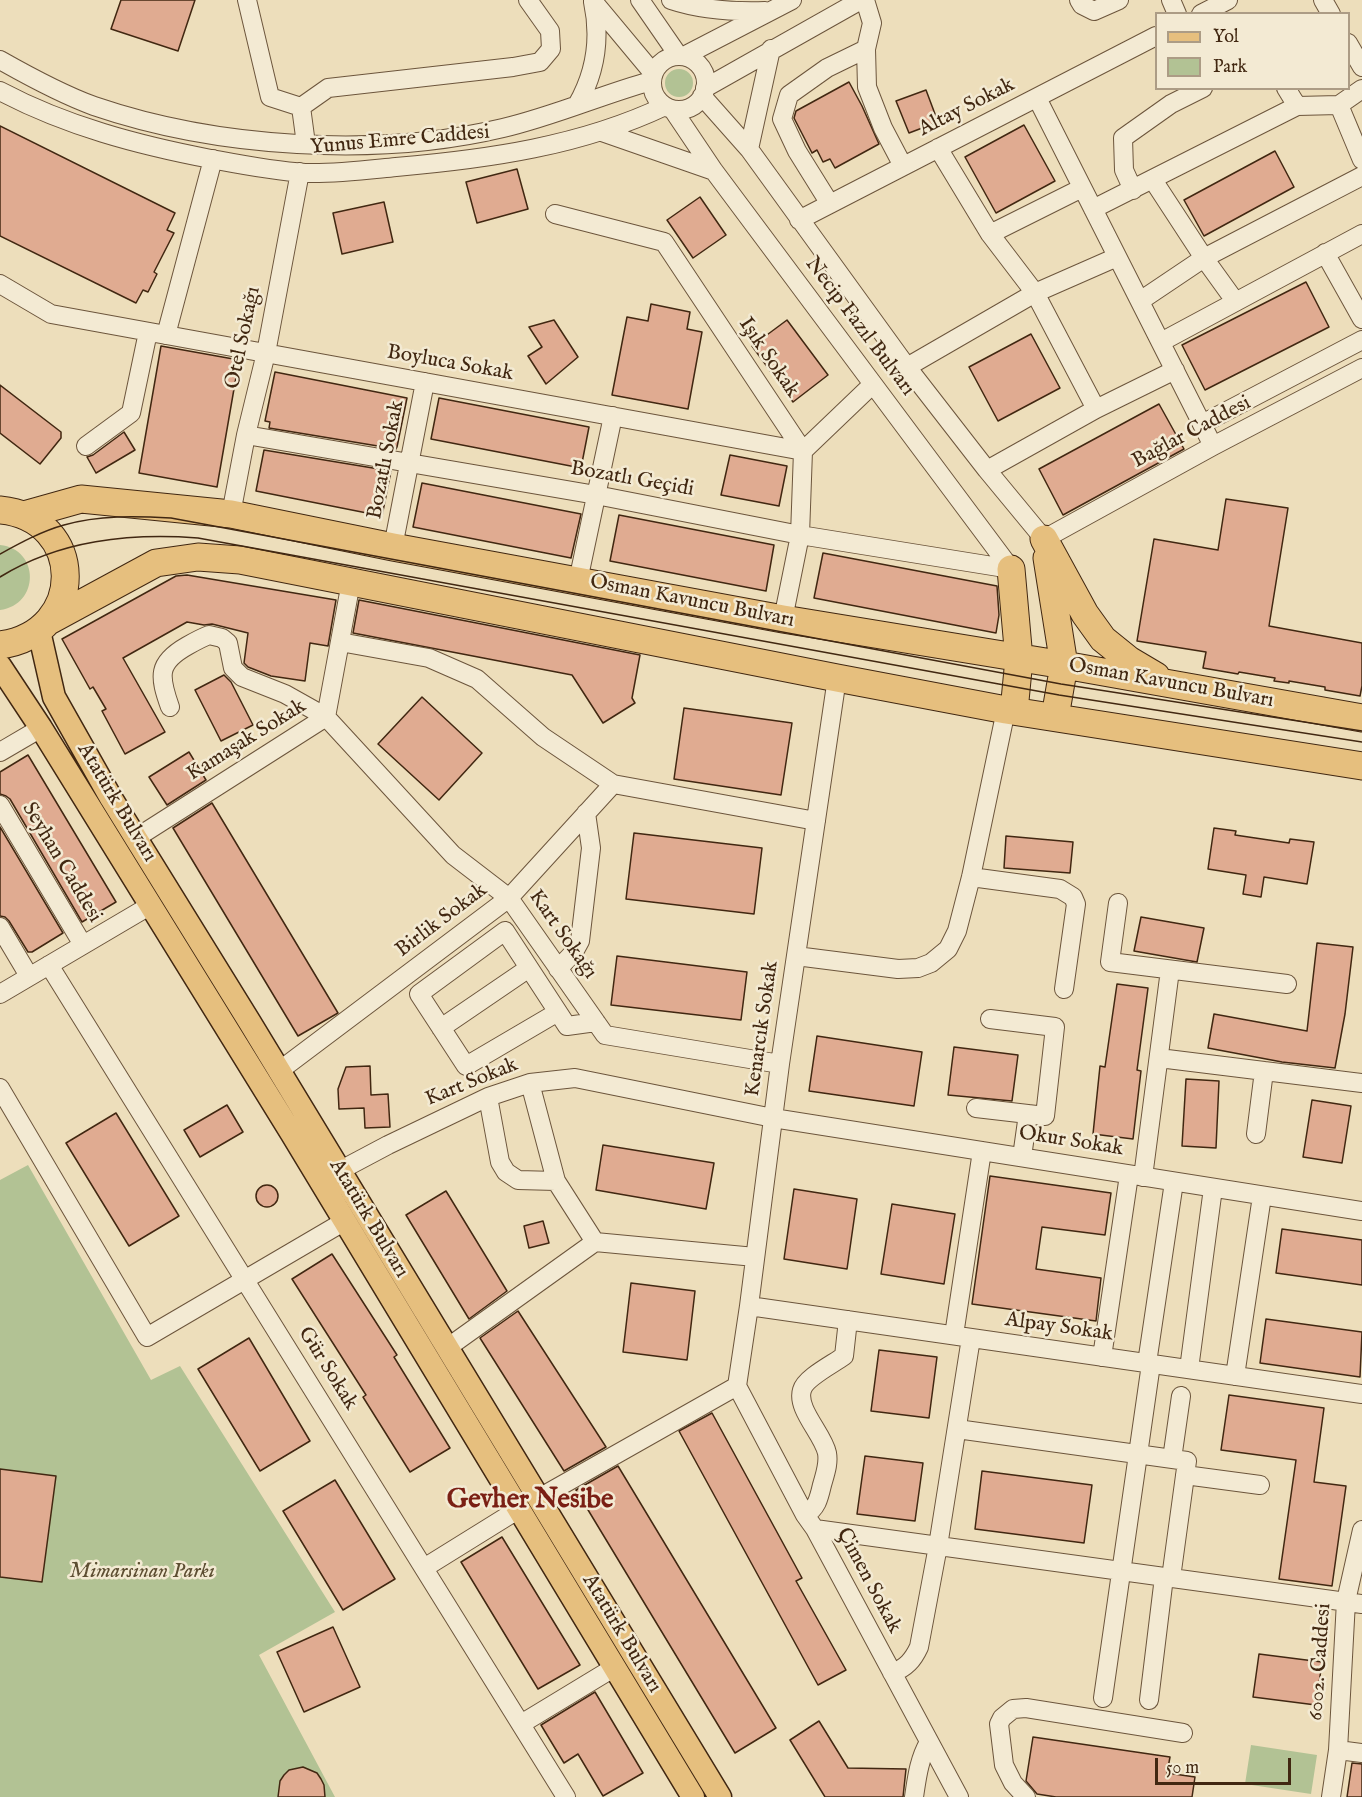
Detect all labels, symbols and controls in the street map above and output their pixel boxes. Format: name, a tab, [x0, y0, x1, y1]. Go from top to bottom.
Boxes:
legend	[1155, 12, 1350, 90]
text: Yol	[1213, 26, 1239, 49]
text: Park	[1213, 56, 1247, 79]
street label: Altay Sokak	[915, 73, 1019, 143]
street label: Yunus Emre Caddesi	[309, 121, 491, 161]
street label: Necip Fazıl Bulvarı	[799, 253, 919, 401]
street label: Otel Sokağı	[221, 285, 267, 391]
street label: Işık Sokak	[732, 313, 804, 403]
street label: Boyluca Sokak	[385, 340, 515, 388]
street label: Bağlar Caddesi	[1128, 391, 1256, 475]
street label: Bozatlı Sokak	[363, 398, 411, 522]
street label: Bozatlı Geçidi	[568, 457, 696, 503]
street label: Osman Kavuncu Bulvarı	[588, 570, 796, 634]
street label: Osman Kavuncu Bulvarı	[1067, 654, 1275, 714]
street label: Kamaşak Sokak	[183, 694, 311, 788]
street label: Atatürk Bulvarı	[71, 739, 161, 867]
street label: Seyhan Caddesi	[15, 798, 107, 928]
street label: Birlik Sokak	[391, 878, 493, 964]
street label: Kart Sokağı	[522, 886, 602, 984]
street label: Kenarcık Sokak	[741, 960, 785, 1098]
street label: Kart Sokak	[422, 1053, 522, 1113]
street label: Okur Sokak	[1017, 1121, 1125, 1163]
street label: Atatürk Bulvarı	[323, 1155, 413, 1283]
street label: Alpay Sokak	[1003, 1308, 1115, 1348]
street label: Gür Sokak	[292, 1323, 362, 1415]
district label: Gevher Nesibe	[447, 1485, 613, 1517]
street label: Çimen Sokak	[830, 1524, 906, 1638]
park label: Mimarsinan Parkı	[69, 1560, 215, 1586]
street label: Atatürk Bulvarı	[576, 1570, 666, 1698]
street label: 6002. Caddesi	[1304, 1602, 1338, 1722]
scale bar	[1158, 1746, 1294, 1784]
text: 50 m	[1166, 1757, 1199, 1780]

